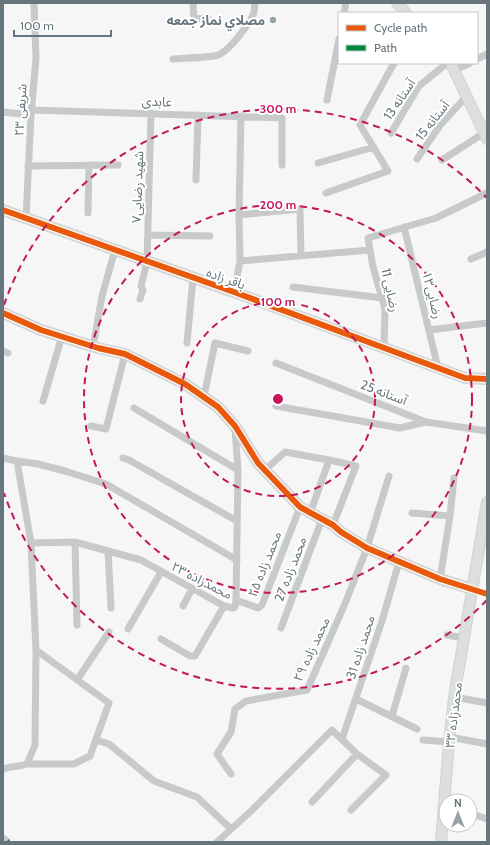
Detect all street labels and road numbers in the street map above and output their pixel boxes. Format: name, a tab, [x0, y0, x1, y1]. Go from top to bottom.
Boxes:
street label: آستانه 13	[380, 75, 419, 123]
street label: شریفی ۲۳	[10, 83, 31, 137]
street label: عابدی	[141, 92, 173, 111]
street label: آستانه 15	[412, 96, 453, 143]
street label: شهید رضایی۷	[128, 151, 147, 223]
street label: باقر زاده	[204, 264, 248, 292]
street label: رضایی 11	[378, 266, 403, 314]
street label: رضایی۱۳	[418, 270, 447, 321]
street label: آستانه 25	[359, 376, 411, 409]
street label: محمد زاده ۲۵	[244, 529, 284, 599]
street label: محمد زاده 27	[270, 534, 310, 603]
street label: محمدزاده ۲۳	[169, 558, 235, 602]
street label: محمد زاده 31	[342, 613, 378, 681]
street label: محمد زاده ۲۹	[289, 614, 333, 684]
street label: محمدزاده ۳۳	[441, 681, 465, 749]

